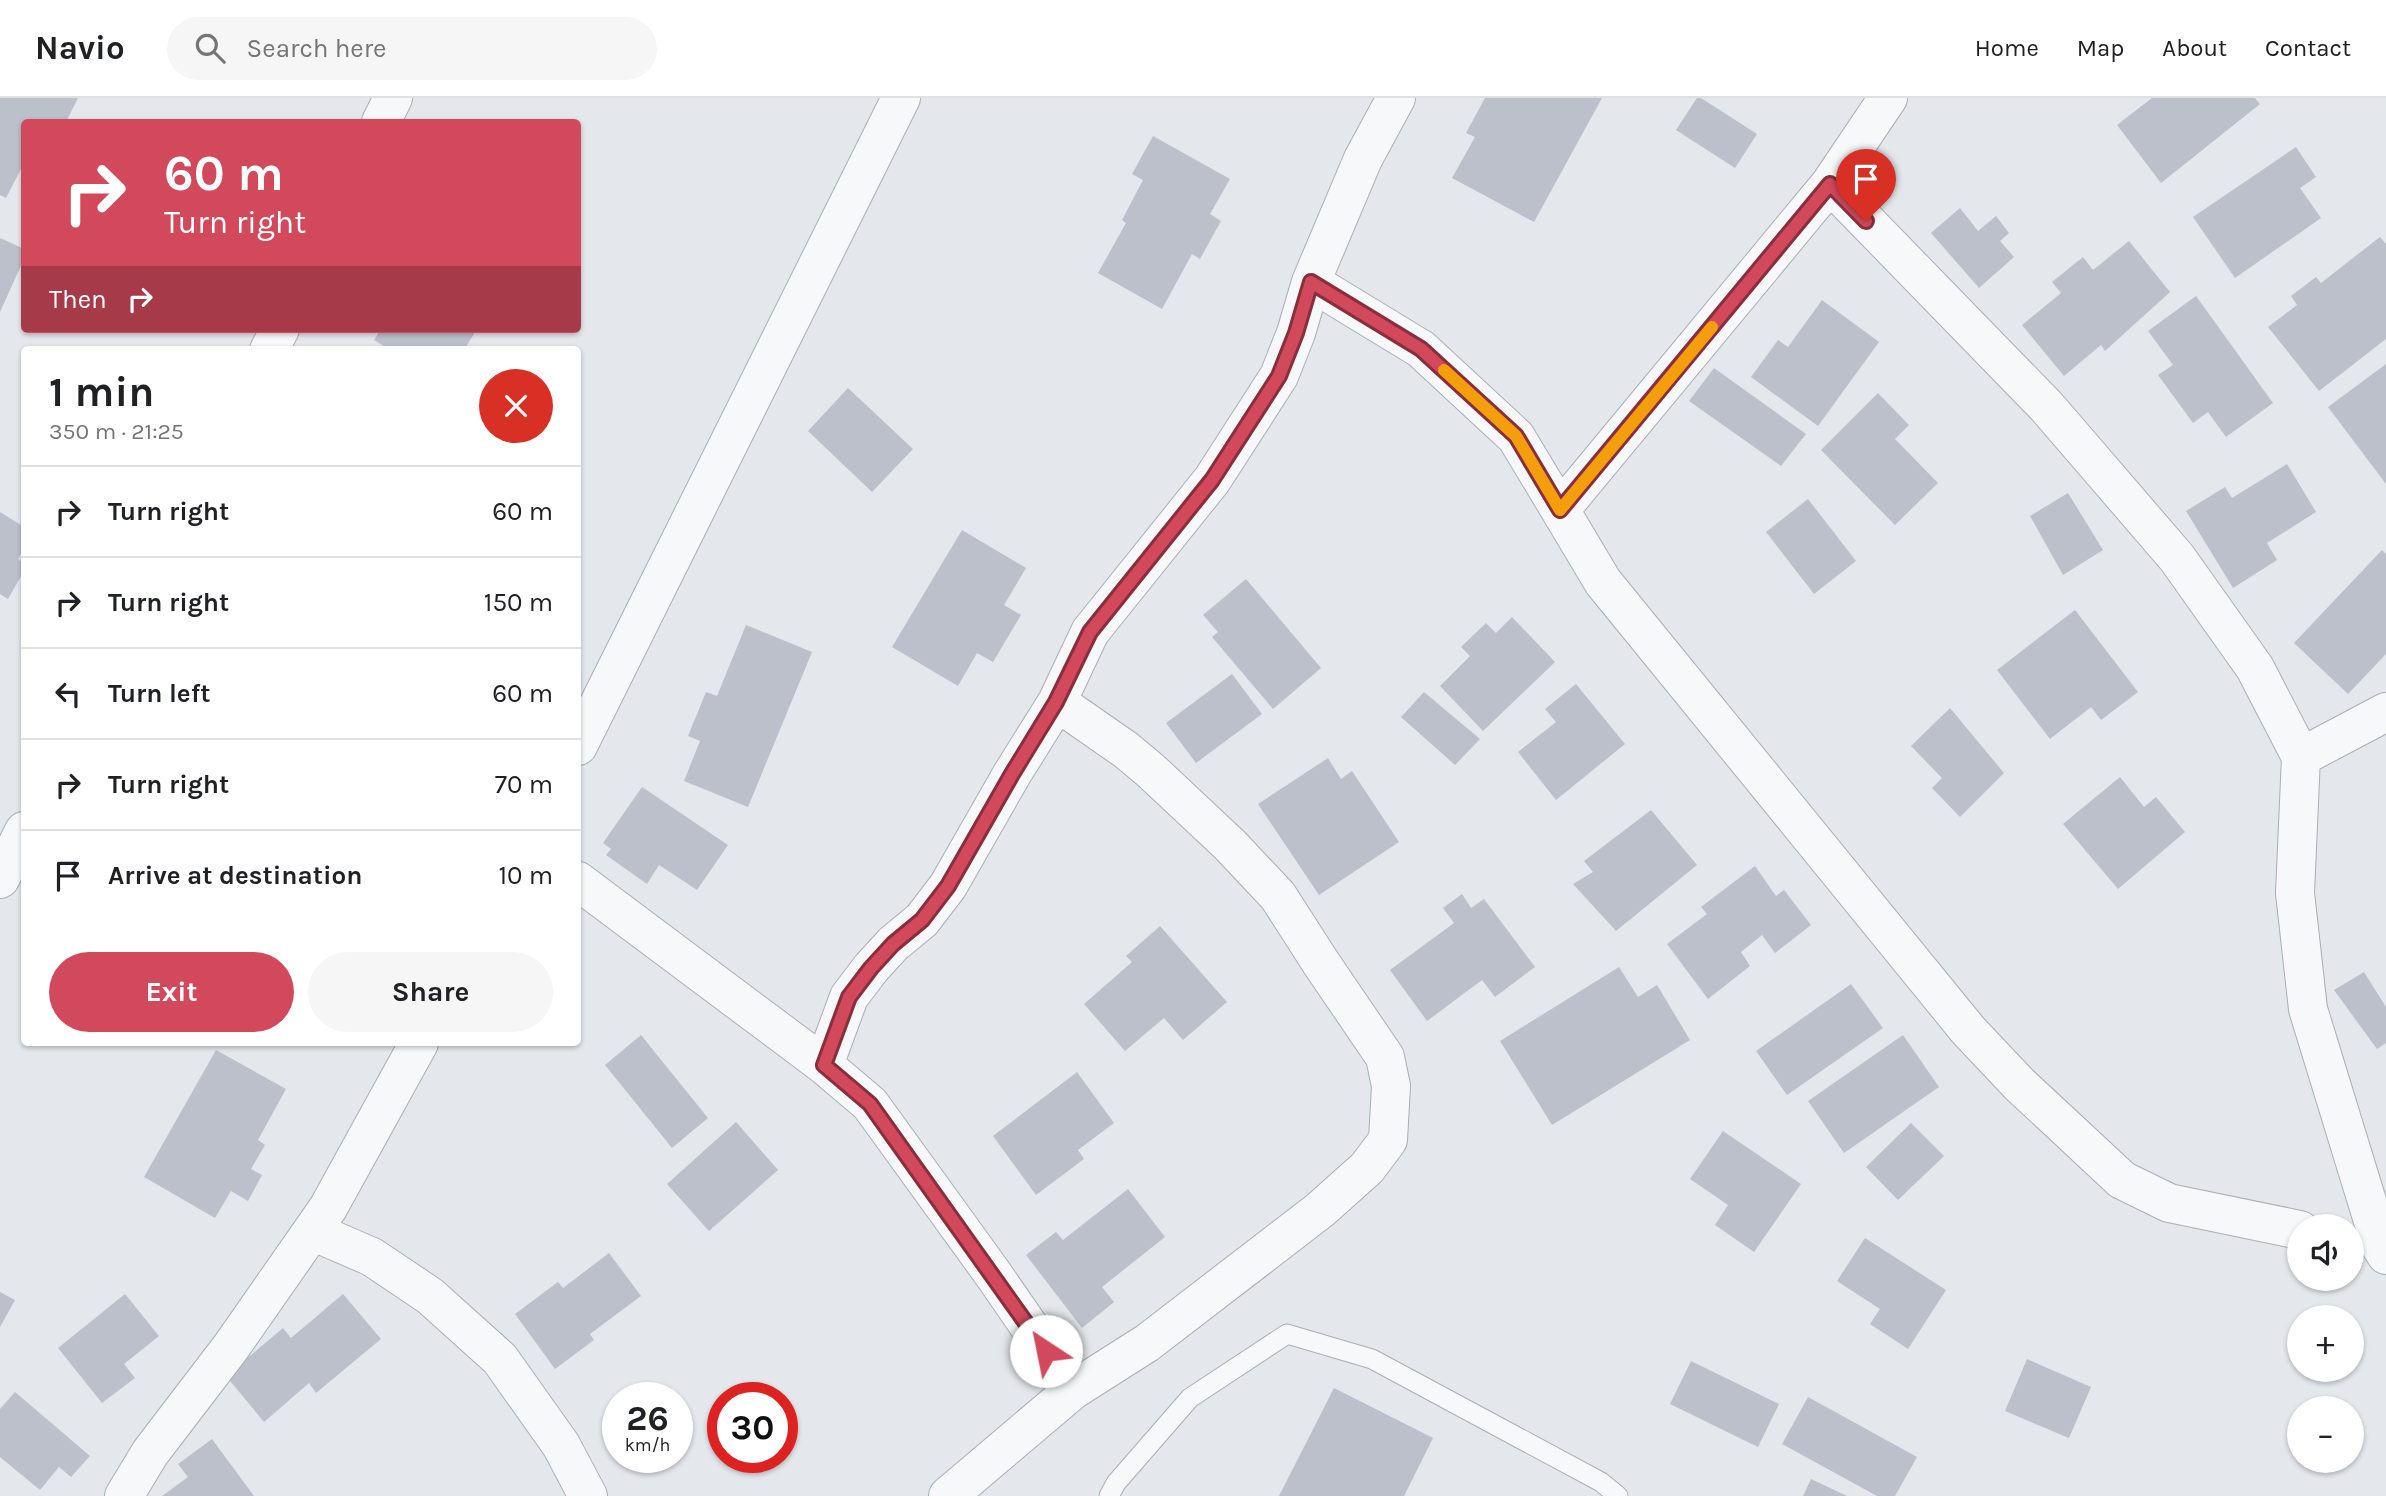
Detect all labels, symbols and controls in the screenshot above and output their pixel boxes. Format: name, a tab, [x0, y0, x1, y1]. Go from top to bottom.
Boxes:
search box	[167, 17, 657, 80]
text: Navio	[35, 29, 125, 67]
icon: search	[191, 29, 229, 67]
text: Search here	[247, 33, 386, 64]
text: Home	[1975, 34, 2039, 62]
text: Map	[2077, 34, 2124, 62]
text: About	[2162, 34, 2227, 62]
text: Contact	[2265, 34, 2351, 62]
text: 60 m	[164, 145, 284, 202]
icon: right	[49, 147, 140, 238]
pin	[1836, 149, 1896, 221]
icon: arrive	[1847, 160, 1885, 198]
text: Turn right	[164, 204, 306, 241]
icon: right	[121, 280, 159, 318]
text: Then	[49, 284, 107, 315]
text: 1 min	[49, 367, 154, 417]
button: close	[479, 369, 553, 443]
text: 350 m · 21:25	[49, 418, 184, 445]
icon: right	[49, 493, 87, 531]
text: Turn right	[108, 496, 229, 527]
text: 60 m	[492, 496, 553, 527]
icon: right	[49, 584, 87, 622]
text: Turn right	[108, 587, 229, 618]
text: 150 m	[484, 587, 553, 618]
icon: left	[49, 675, 87, 713]
text: Turn left	[108, 678, 210, 709]
text: 60 m	[492, 678, 553, 709]
icon: right	[49, 766, 87, 804]
text: Turn right	[108, 769, 229, 800]
text: 70 m	[495, 769, 553, 800]
icon: arrive	[49, 857, 87, 895]
text: Arrive at destination	[108, 860, 362, 891]
text: 10 m	[498, 860, 553, 891]
button: Exit	[49, 952, 294, 1032]
button: Share	[308, 952, 553, 1032]
map controls	[2287, 1214, 2364, 1473]
button: sound	[2287, 1214, 2364, 1291]
button: +	[2287, 1305, 2364, 1382]
position arrow	[1009, 1314, 1083, 1388]
speed limit sign: 30	[707, 1382, 798, 1473]
button: −	[2287, 1396, 2364, 1473]
text: 26	[626, 1398, 669, 1439]
text: km/h	[625, 1434, 670, 1456]

